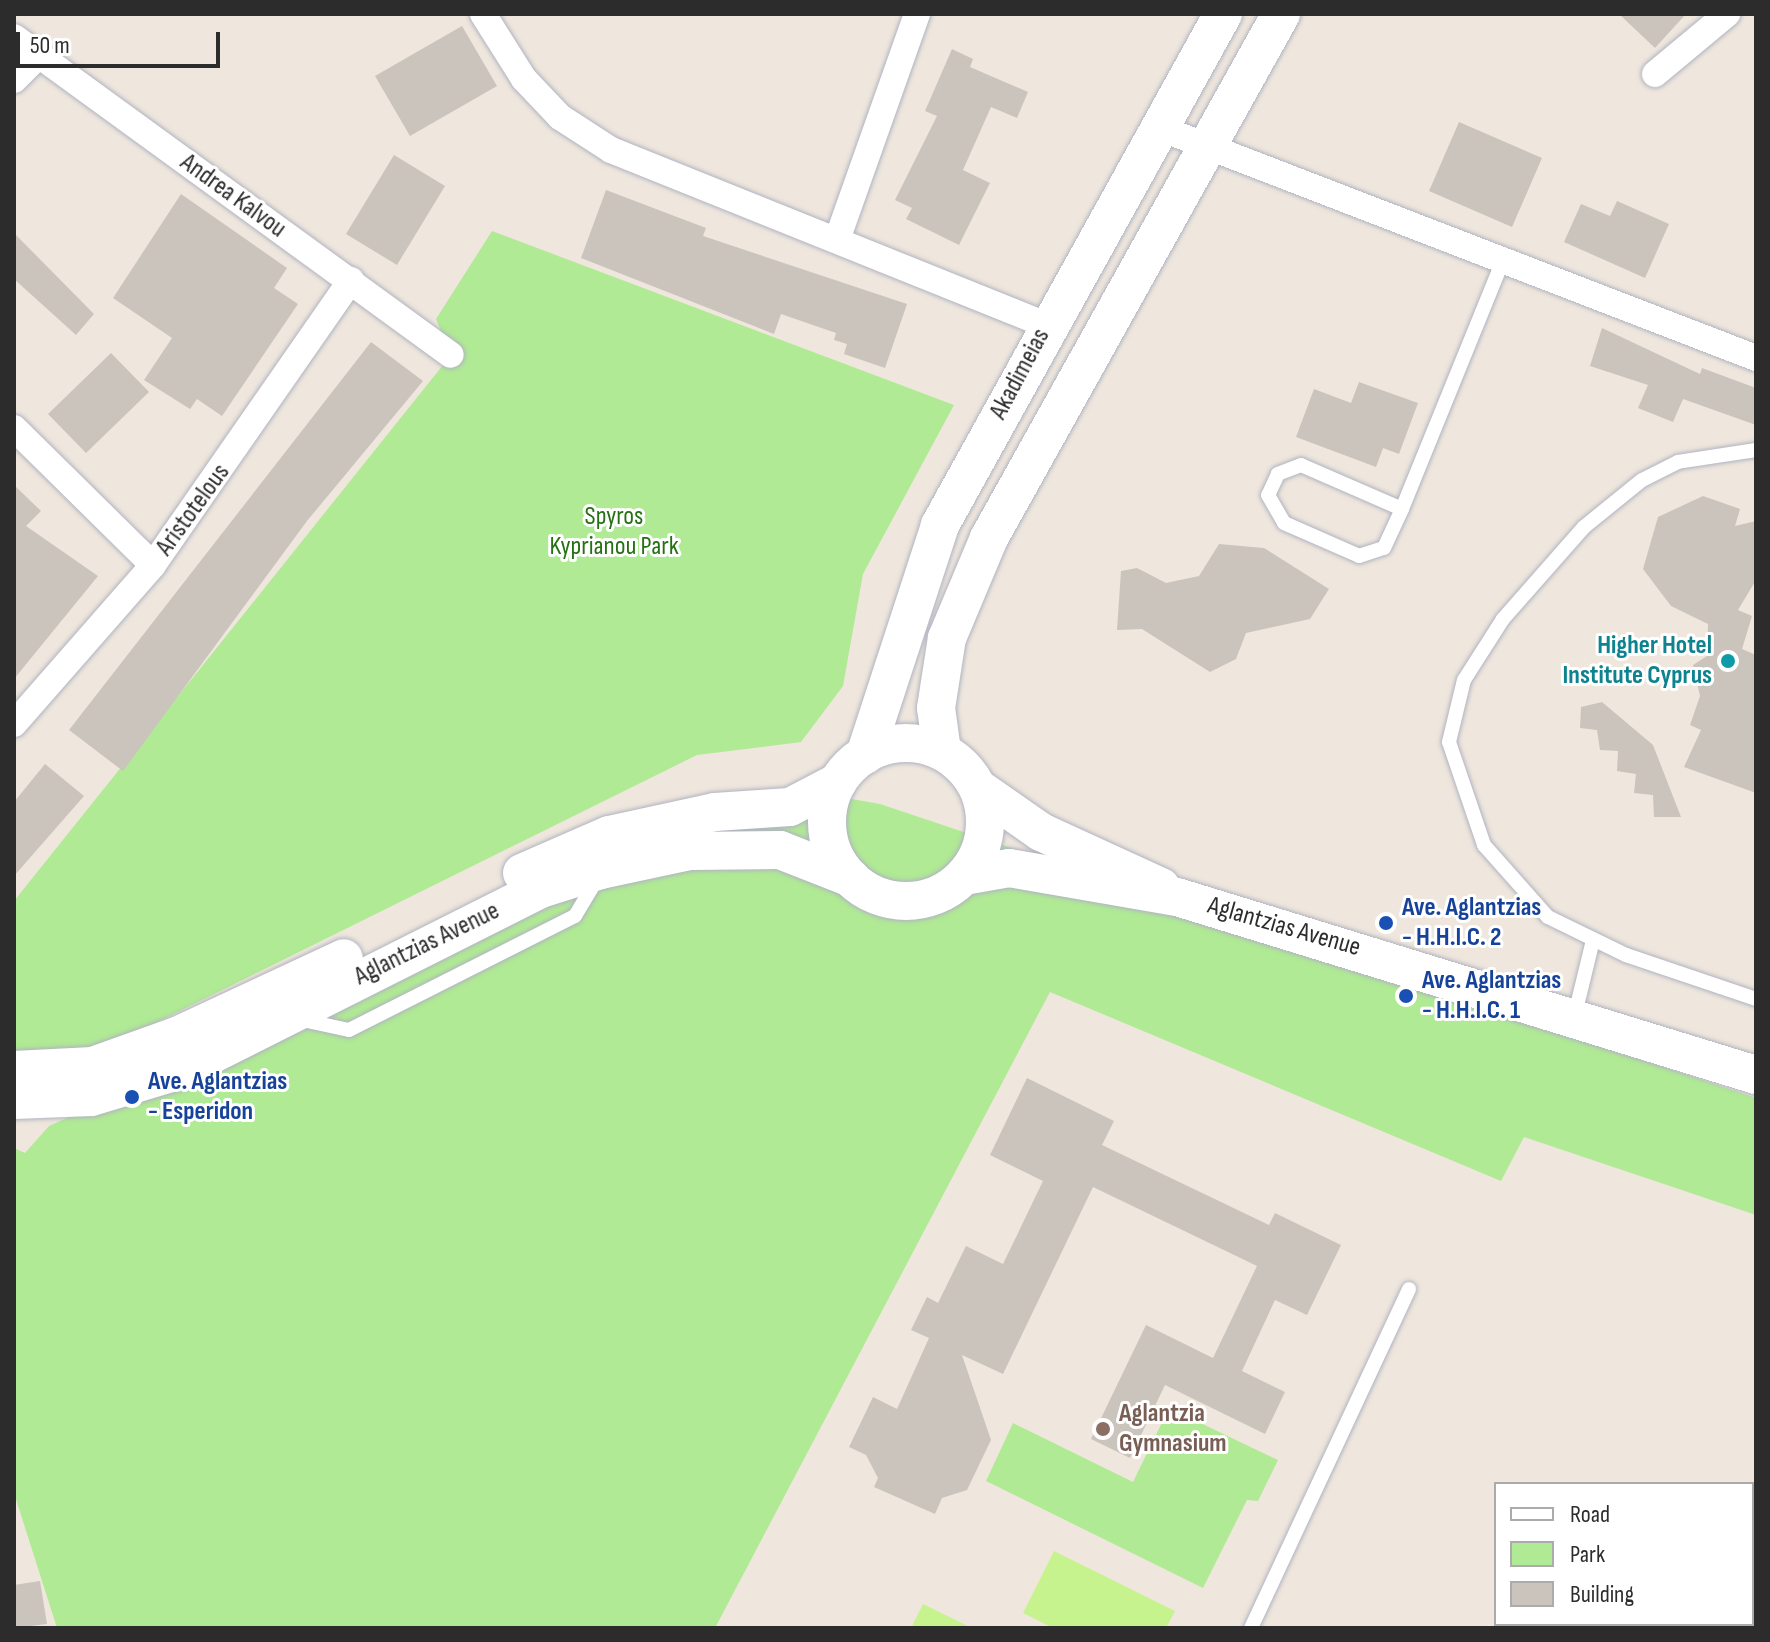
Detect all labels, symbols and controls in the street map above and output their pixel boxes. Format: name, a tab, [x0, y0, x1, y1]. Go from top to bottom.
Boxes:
scale bar	[20, 16, 224, 66]
text: 50 m	[30, 31, 70, 60]
street label: Andrea Kalvou	[174, 147, 292, 245]
street label: Akadimeias	[983, 323, 1057, 425]
street label: Aristotelous	[149, 458, 237, 562]
park label: Spyros Kyprianou Park	[549, 501, 679, 562]
place label: Higher Hotel Institute Cyprus	[1563, 630, 1712, 692]
marker: Higher Hotel Institute Cyprus	[1719, 652, 1737, 670]
street label: Aglantzias Avenue	[1204, 890, 1364, 964]
place label: Ave. Aglantzias - H.H.I.C. 2	[1402, 892, 1541, 954]
street label: Aglantzias Avenue	[349, 895, 505, 993]
marker: Ave. Aglantzias - H.H.I.C. 2	[1377, 914, 1395, 932]
place label: Ave. Aglantzias - H.H.I.C. 1	[1422, 965, 1561, 1026]
marker: Ave. Aglantzias - H.H.I.C. 1	[1397, 987, 1415, 1005]
place label: Ave. Aglantzias - Esperidon	[148, 1066, 287, 1128]
marker: Ave. Aglantzias - Esperidon	[123, 1088, 141, 1106]
place label: Aglantzia Gymnasium	[1119, 1398, 1227, 1460]
marker: Aglantzia Gymnasium	[1094, 1420, 1112, 1438]
legend	[1494, 1482, 1754, 1626]
text: Road	[1570, 1500, 1610, 1529]
text: Park	[1570, 1540, 1605, 1569]
text: Building	[1570, 1580, 1634, 1609]

